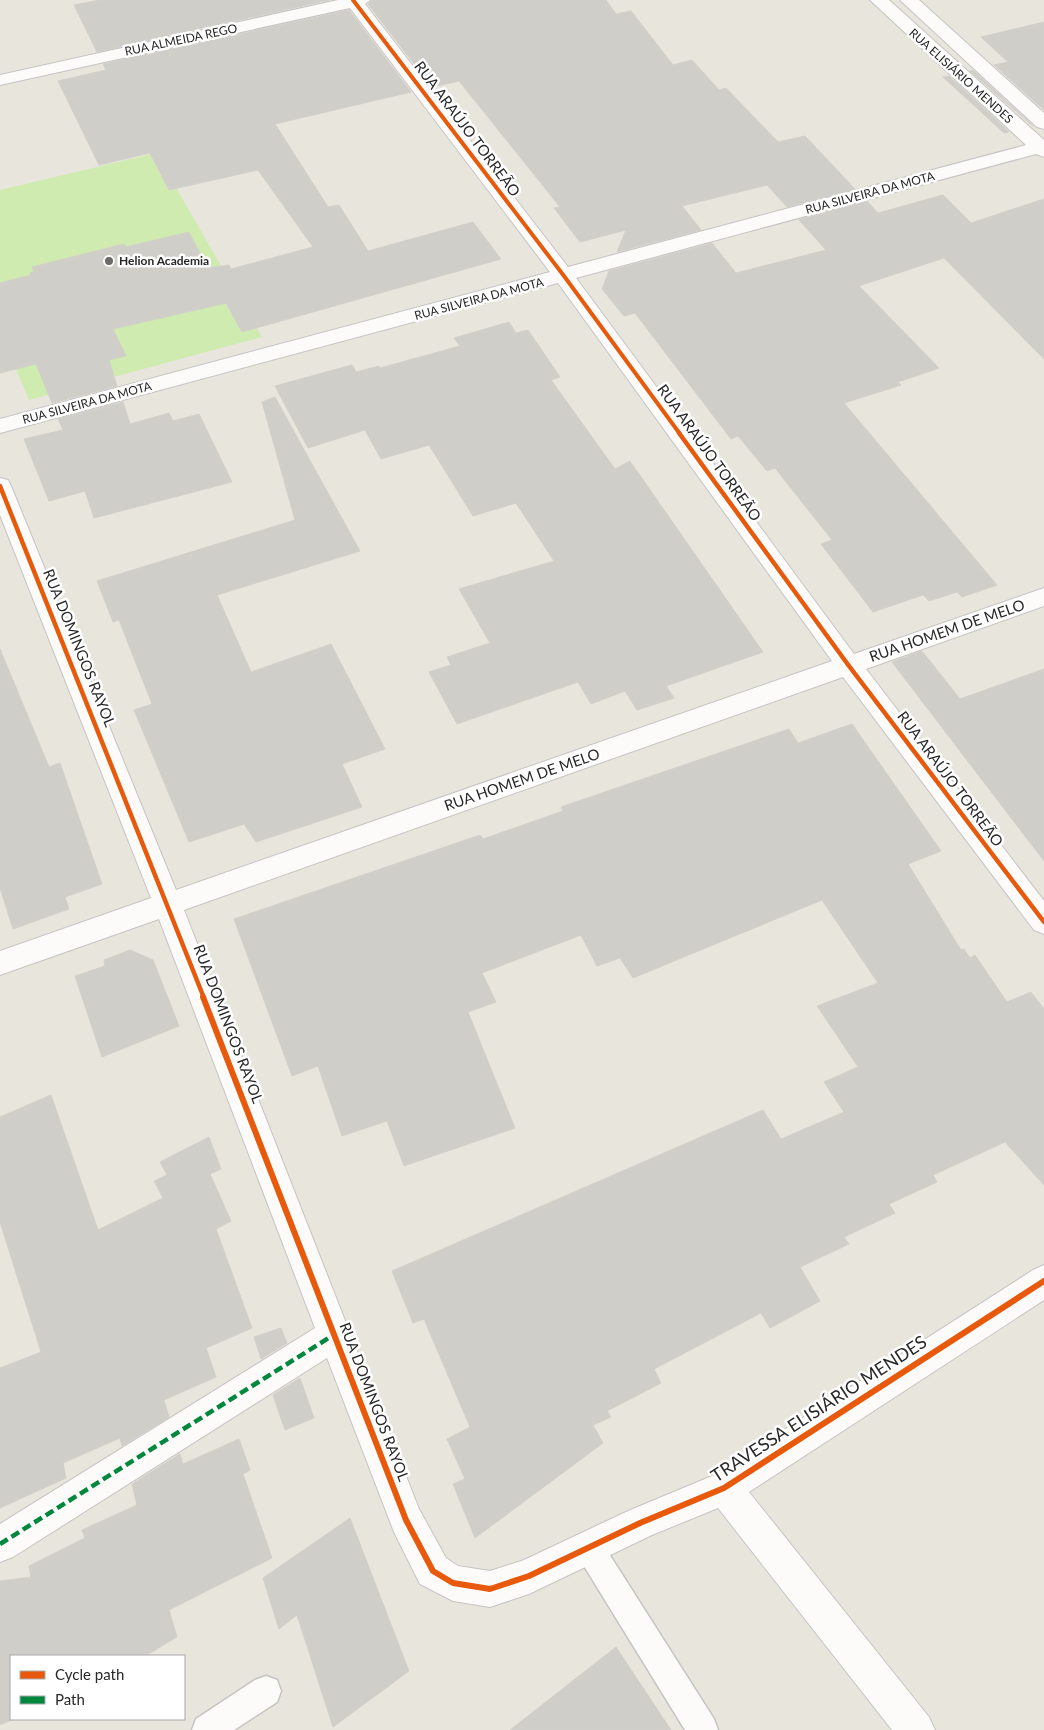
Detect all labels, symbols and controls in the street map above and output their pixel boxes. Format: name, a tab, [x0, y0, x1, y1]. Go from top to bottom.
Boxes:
street label: RUA ALMEIDA REGO	[123, 20, 239, 59]
street label: RUA ELISIÁRIO MENDES	[906, 25, 1016, 126]
street label: RUA ARAÚJO TORREÃO	[411, 57, 525, 200]
street label: RUA SILVEIRA DA MOTA	[804, 168, 937, 217]
place label: Helion Academia	[119, 253, 209, 268]
marker: Helion Academia	[103, 255, 115, 267]
street label: RUA SILVEIRA DA MOTA	[413, 274, 546, 323]
street label: RUA SILVEIRA DA MOTA	[21, 378, 154, 427]
street label: RUA ARAÚJO TORREÃO	[654, 381, 765, 524]
street label: RUA DOMINGOS RAYOL	[40, 566, 120, 729]
street label: RUA HOMEM DE MELO	[867, 595, 1027, 665]
street label: RUA ARAÚJO TORREÃO	[894, 707, 1008, 850]
street label: RUA HOMEM DE MELO	[442, 744, 602, 814]
street label: RUA DOMINGOS RAYOL	[190, 942, 268, 1106]
street label: RUA DOMINGOS RAYOL	[336, 1320, 414, 1484]
street label: TRAVESSA ELISIÁRIO MENDES	[706, 1330, 930, 1486]
legend	[10, 1655, 185, 1720]
text: Cycle path	[55, 1665, 124, 1683]
text: Path	[55, 1690, 85, 1708]

